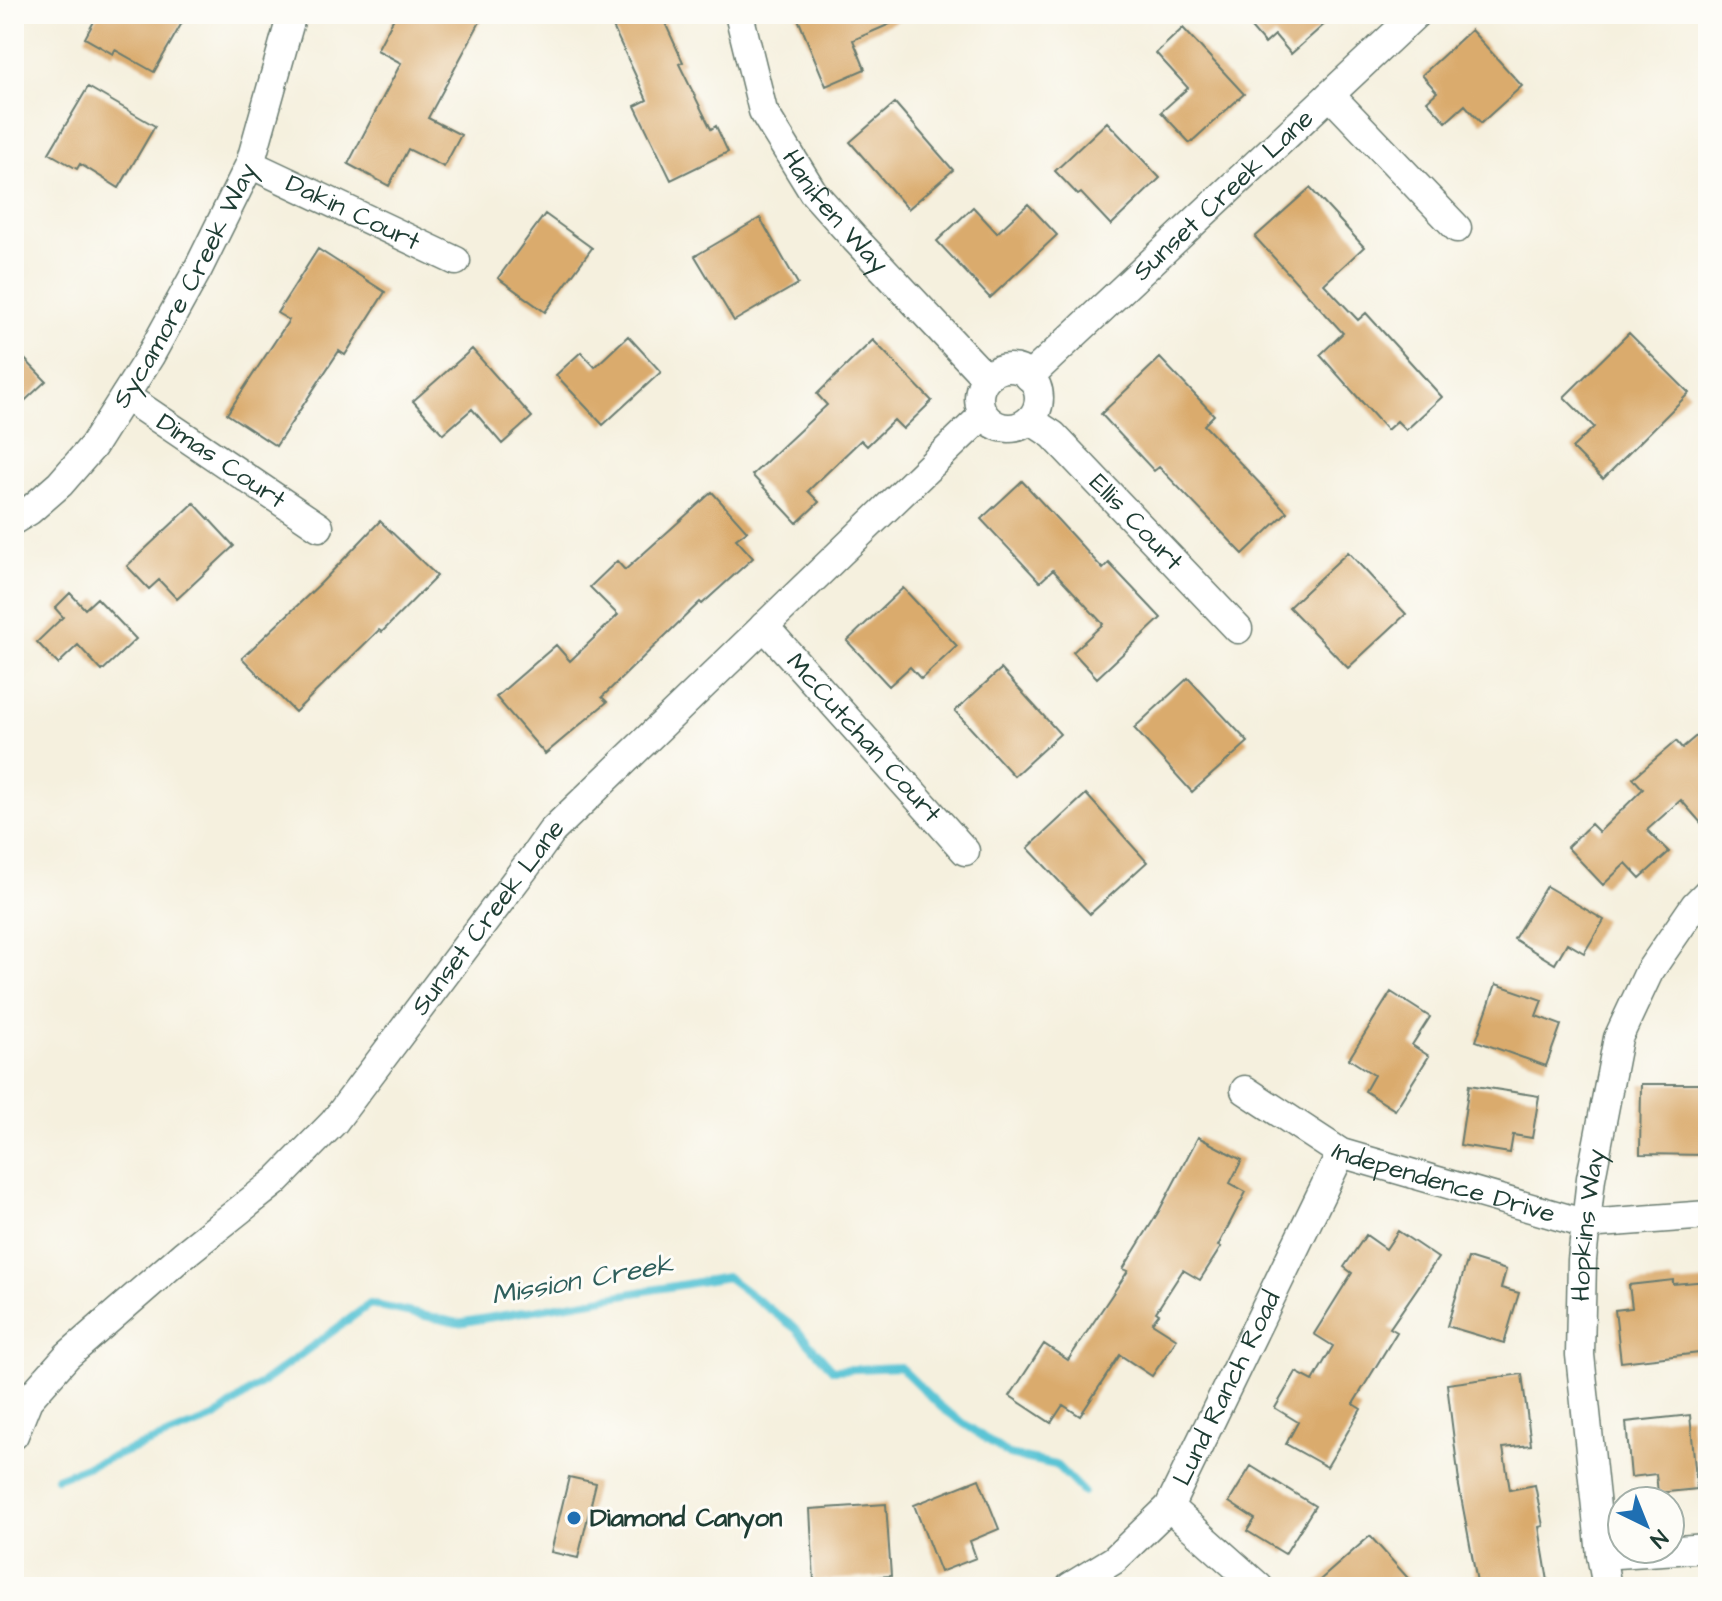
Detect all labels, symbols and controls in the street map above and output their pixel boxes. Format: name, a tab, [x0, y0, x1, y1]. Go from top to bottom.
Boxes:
street label: Sunset Creek Lane	[1124, 101, 1322, 289]
street label: Hanifen Way	[773, 143, 896, 283]
street label: Sycamore Creek Way	[104, 157, 267, 415]
street label: Dakin Court	[280, 165, 427, 260]
street label: Dimas Court	[149, 404, 293, 518]
street label: Ellis Court	[1081, 466, 1192, 579]
street label: McCutchan Court	[778, 645, 950, 831]
street label: Sunset Creek Lane	[402, 811, 572, 1023]
street label: Independence Drive	[1325, 1134, 1559, 1232]
street label: Hopkins Way	[1563, 1146, 1616, 1302]
water label: Mission Creek	[488, 1245, 677, 1315]
street label: Lund Ranch Road	[1164, 1285, 1289, 1492]
north arrow	[1606, 1485, 1686, 1565]
place label: Diamond Canyon	[590, 1500, 782, 1539]
marker: Diamond Canyon	[565, 1509, 583, 1527]
text: N	[1643, 1522, 1674, 1555]

